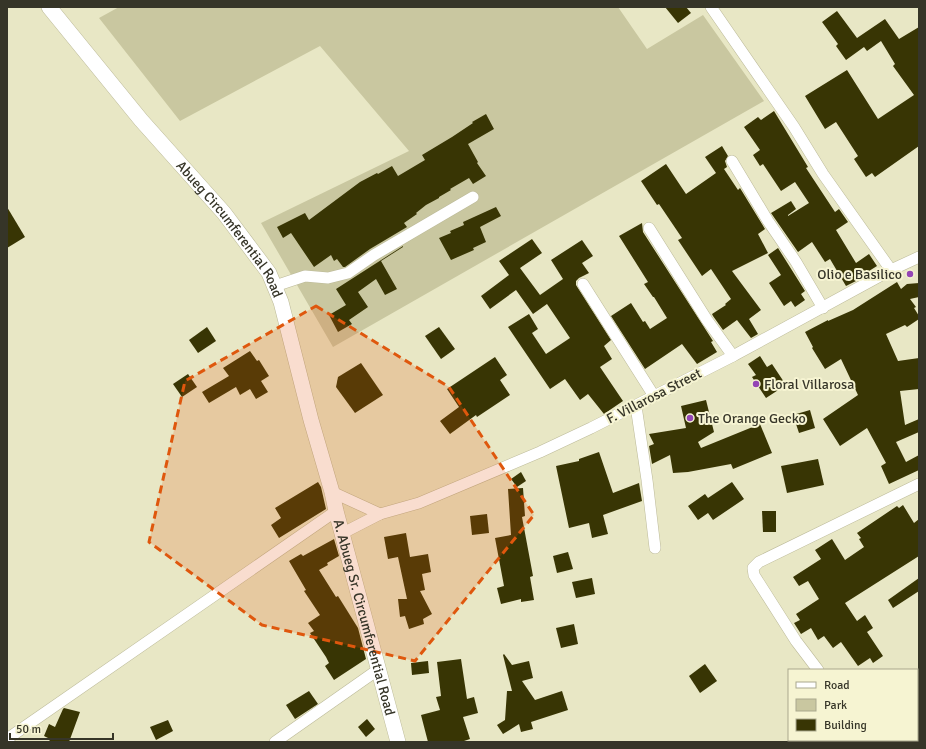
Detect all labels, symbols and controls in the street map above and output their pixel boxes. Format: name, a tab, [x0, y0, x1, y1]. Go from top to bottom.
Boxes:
street label: Abueg Circumferential Road	[173, 157, 287, 300]
place label: Olio e Basilico	[817, 266, 902, 283]
marker: Olio e Basilico	[905, 269, 915, 279]
street label: F. Villarosa Street	[604, 365, 705, 427]
place label: Floral Villarosa	[764, 376, 854, 393]
marker: Floral Villarosa	[751, 379, 761, 389]
place label: The Orange Gecko	[698, 410, 806, 427]
marker: The Orange Gecko	[685, 413, 695, 423]
street label: A. Abueg Sr. Circumferential Road	[330, 517, 399, 717]
legend	[788, 669, 918, 741]
text: Road	[824, 678, 850, 693]
text: Park	[824, 698, 847, 713]
scale bar	[10, 715, 113, 741]
text: Building	[824, 718, 867, 733]
text: 50 m	[16, 722, 41, 737]

